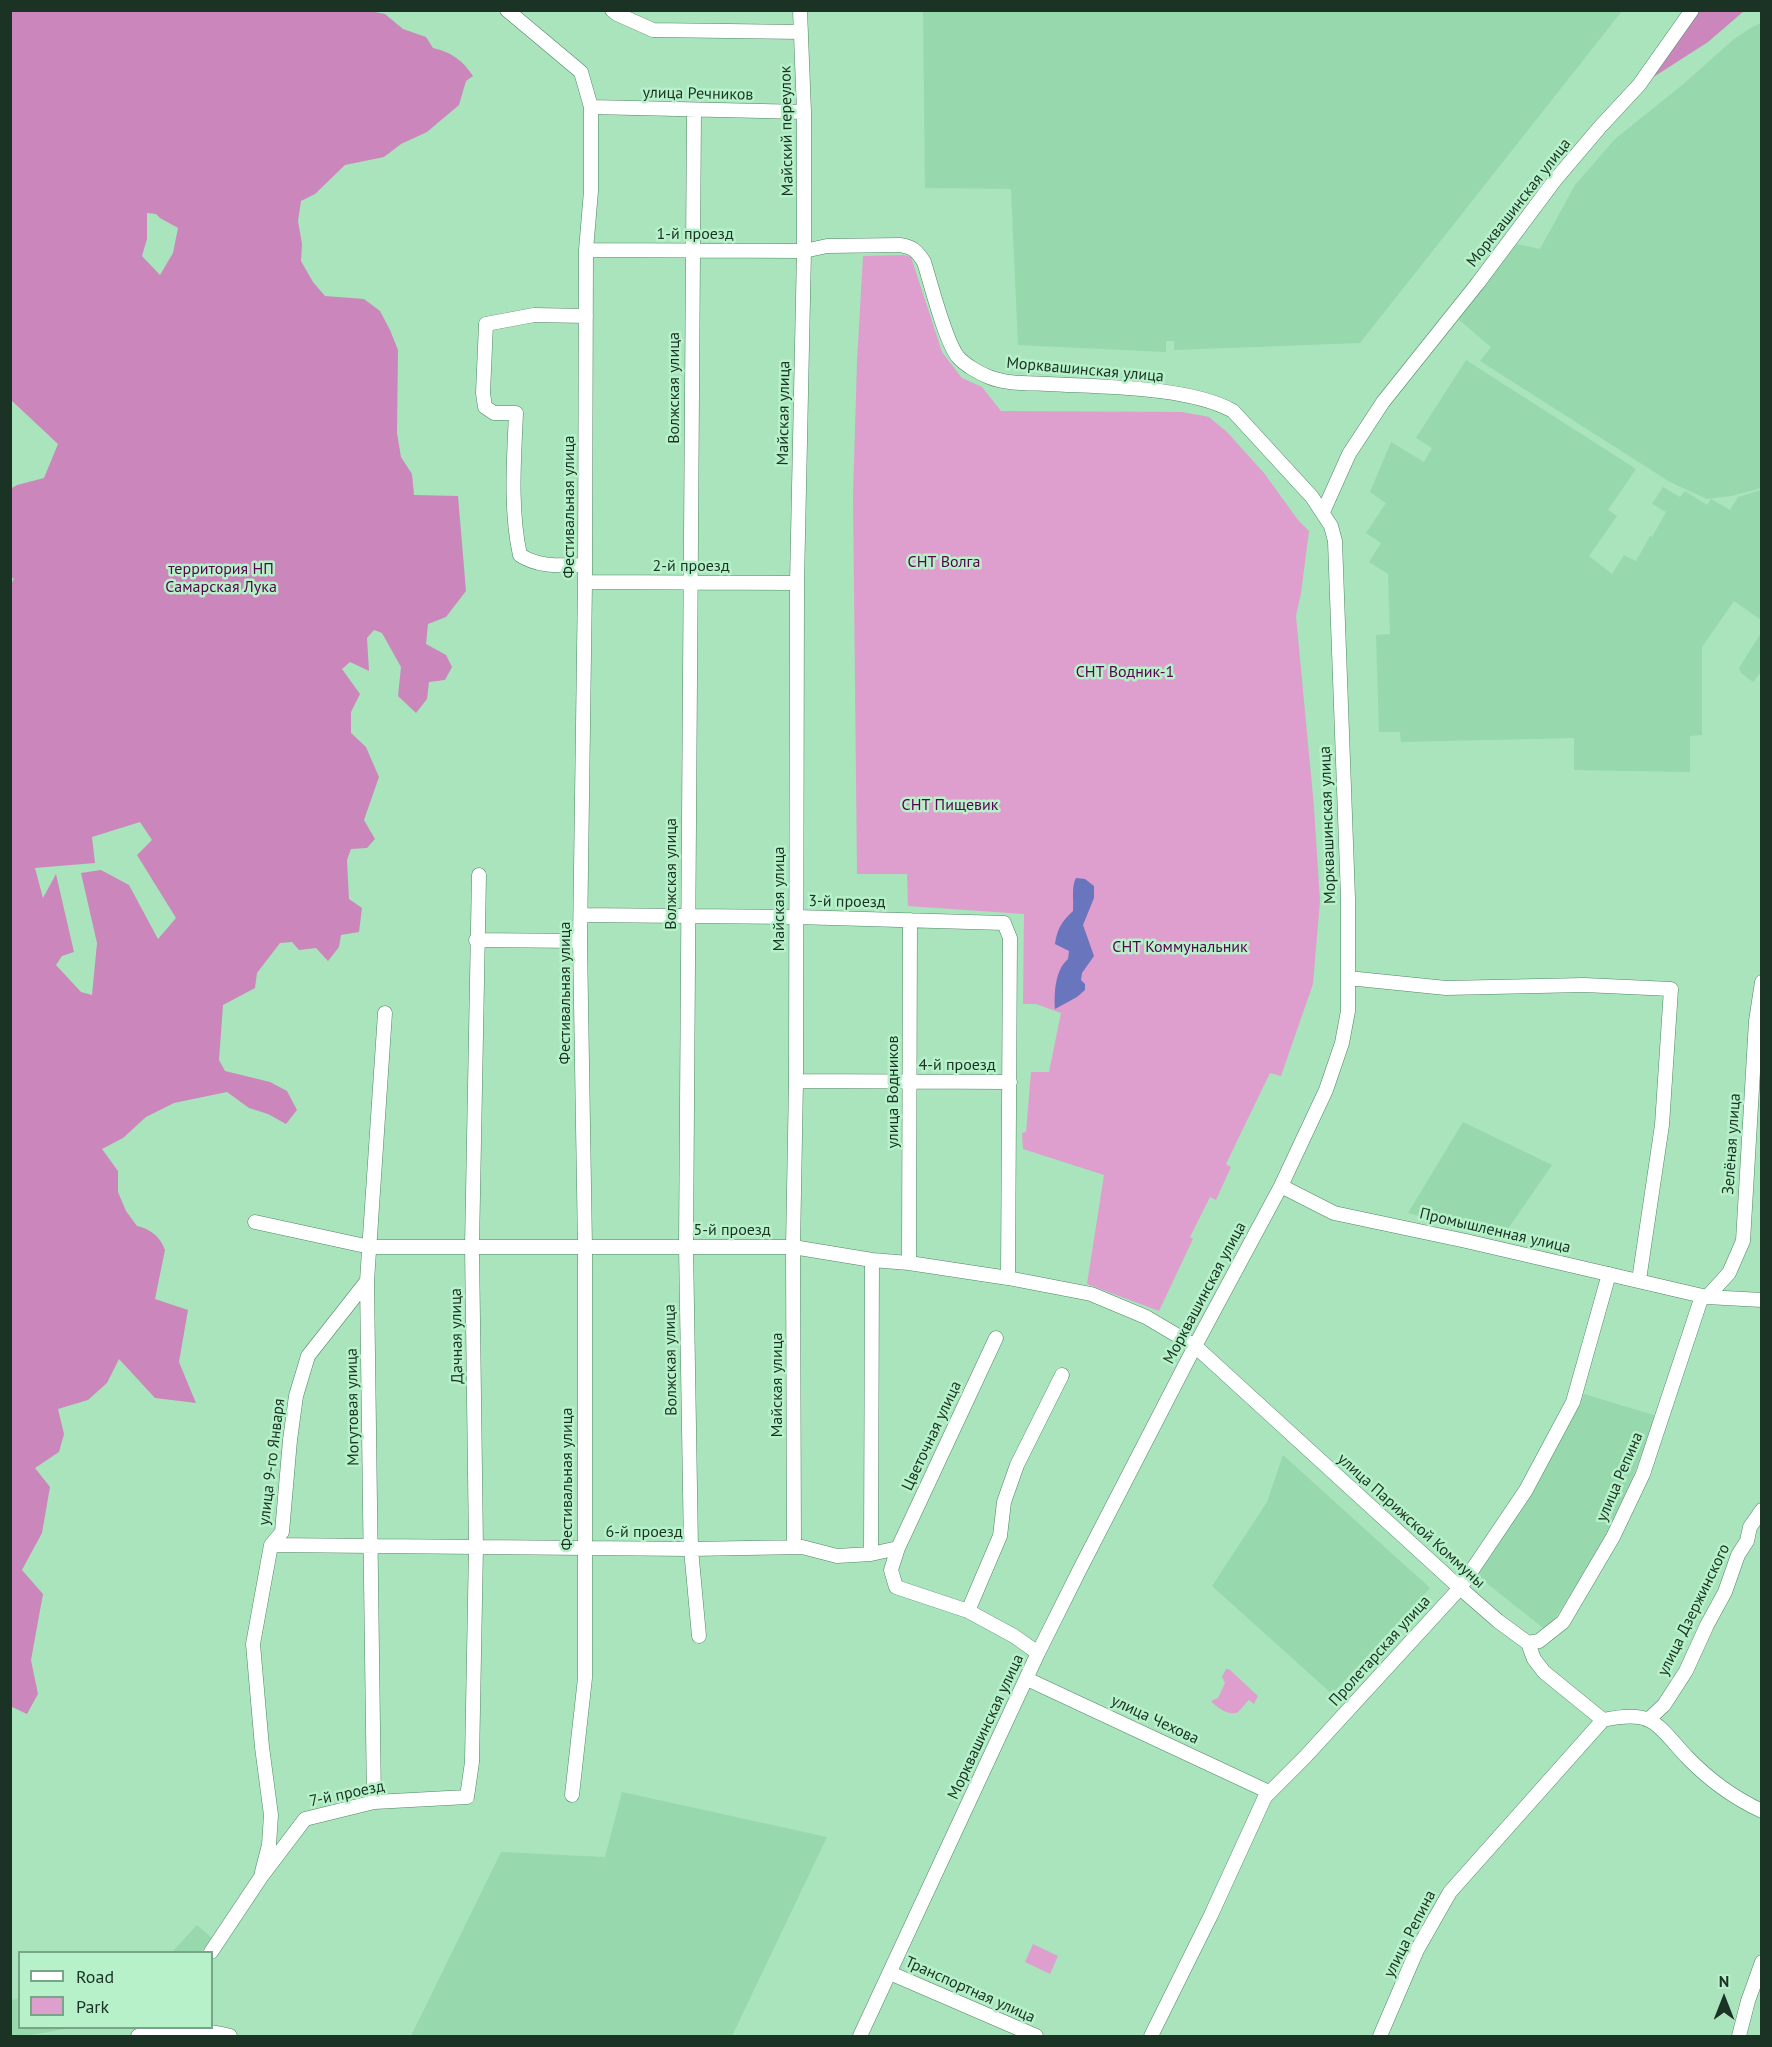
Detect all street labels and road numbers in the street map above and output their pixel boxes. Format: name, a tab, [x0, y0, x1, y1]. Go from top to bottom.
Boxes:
street label: Майский переулок	[776, 66, 798, 196]
street label: улица Речников	[642, 83, 754, 105]
street label: Морквашинская улица	[1463, 135, 1575, 271]
street label: 1-й проезд	[656, 224, 734, 244]
street label: Волжская улица	[664, 332, 684, 444]
street label: Морквашинская улица	[1005, 354, 1165, 386]
street label: Майская улица	[773, 360, 795, 466]
street label: Фестивальная улица	[559, 435, 579, 579]
street label: 2-й проезд	[652, 556, 730, 576]
street label: Морквашинская улица	[1316, 746, 1340, 904]
street label: Волжская улица	[661, 818, 681, 930]
street label: Майская улица	[769, 847, 789, 951]
street label: 3-й проезд	[808, 892, 886, 912]
street label: Фестивальная улица	[555, 921, 575, 1065]
street label: улица Водников	[883, 1036, 903, 1148]
street label: 4-й проезд	[918, 1055, 996, 1075]
street label: Зелёная улица	[1719, 1093, 1745, 1195]
street label: Промышленная улица	[1418, 1204, 1572, 1258]
street label: Морквашинская улица	[1159, 1219, 1251, 1367]
street label: 5-й проезд	[693, 1220, 771, 1240]
street label: Дачная улица	[447, 1288, 467, 1384]
street label: Волжская улица	[660, 1304, 682, 1416]
street label: Майская улица	[767, 1333, 787, 1437]
street label: Могутовая улица	[342, 1348, 364, 1466]
street label: Цветочная улица	[898, 1378, 966, 1494]
street label: улица 9-го Января	[255, 1397, 289, 1527]
street label: Фестивальная улица	[557, 1407, 577, 1551]
street label: улица Репина	[1593, 1429, 1647, 1525]
street label: улица Парижской Коммуны	[1333, 1450, 1489, 1592]
street label: 6-й проезд	[605, 1522, 683, 1542]
street label: улица Дзержинского	[1654, 1541, 1734, 1679]
street label: Пролетарская улица	[1325, 1592, 1435, 1710]
street label: Морквашинская улица	[944, 1651, 1028, 1803]
street label: улица Чехова	[1108, 1691, 1202, 1749]
street label: 7-й проезд	[308, 1777, 386, 1811]
street label: улица Репина	[1380, 1887, 1440, 1981]
street label: Транспортная улица	[902, 1953, 1038, 2027]

